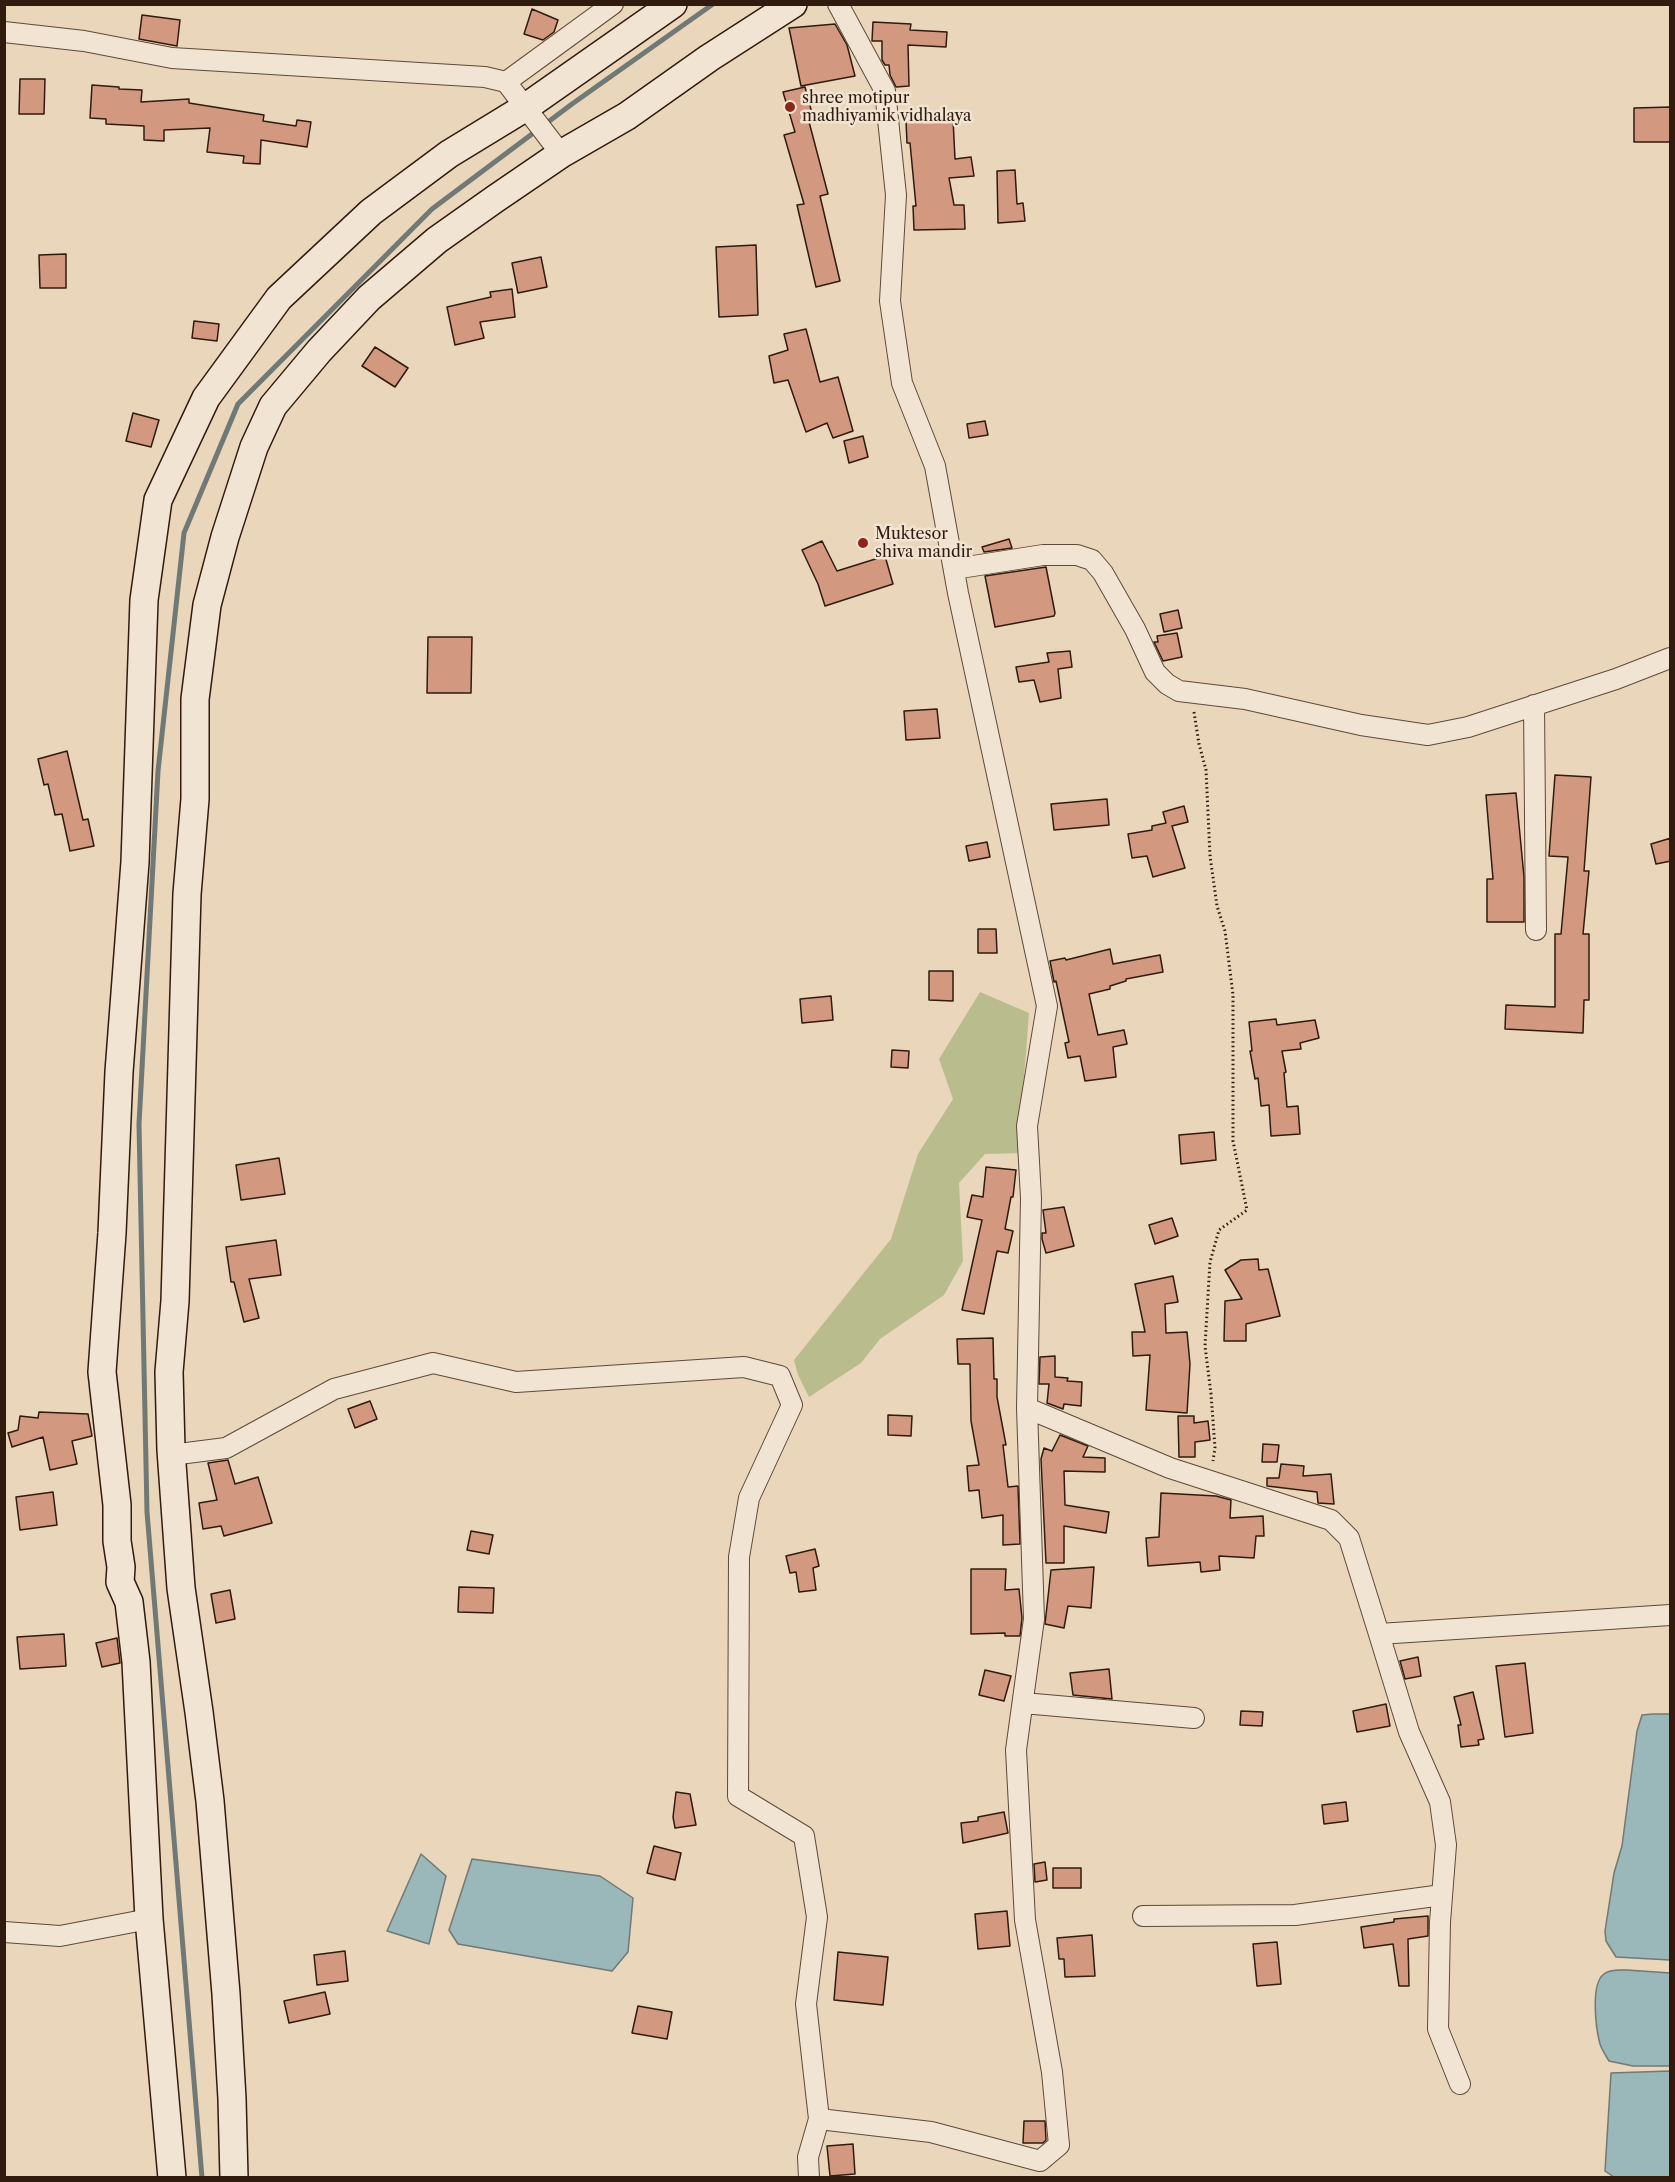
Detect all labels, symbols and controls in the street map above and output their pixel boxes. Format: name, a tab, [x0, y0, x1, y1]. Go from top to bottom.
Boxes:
place label: shree motipur madhiyamik vidhalaya	[802, 88, 971, 126]
marker: shree motipur madhiyamik vidhalaya	[783, 100, 797, 114]
place label: Muktesor shiva mandir	[875, 524, 972, 562]
marker: Muktesor shiva mandir	[856, 536, 870, 550]

